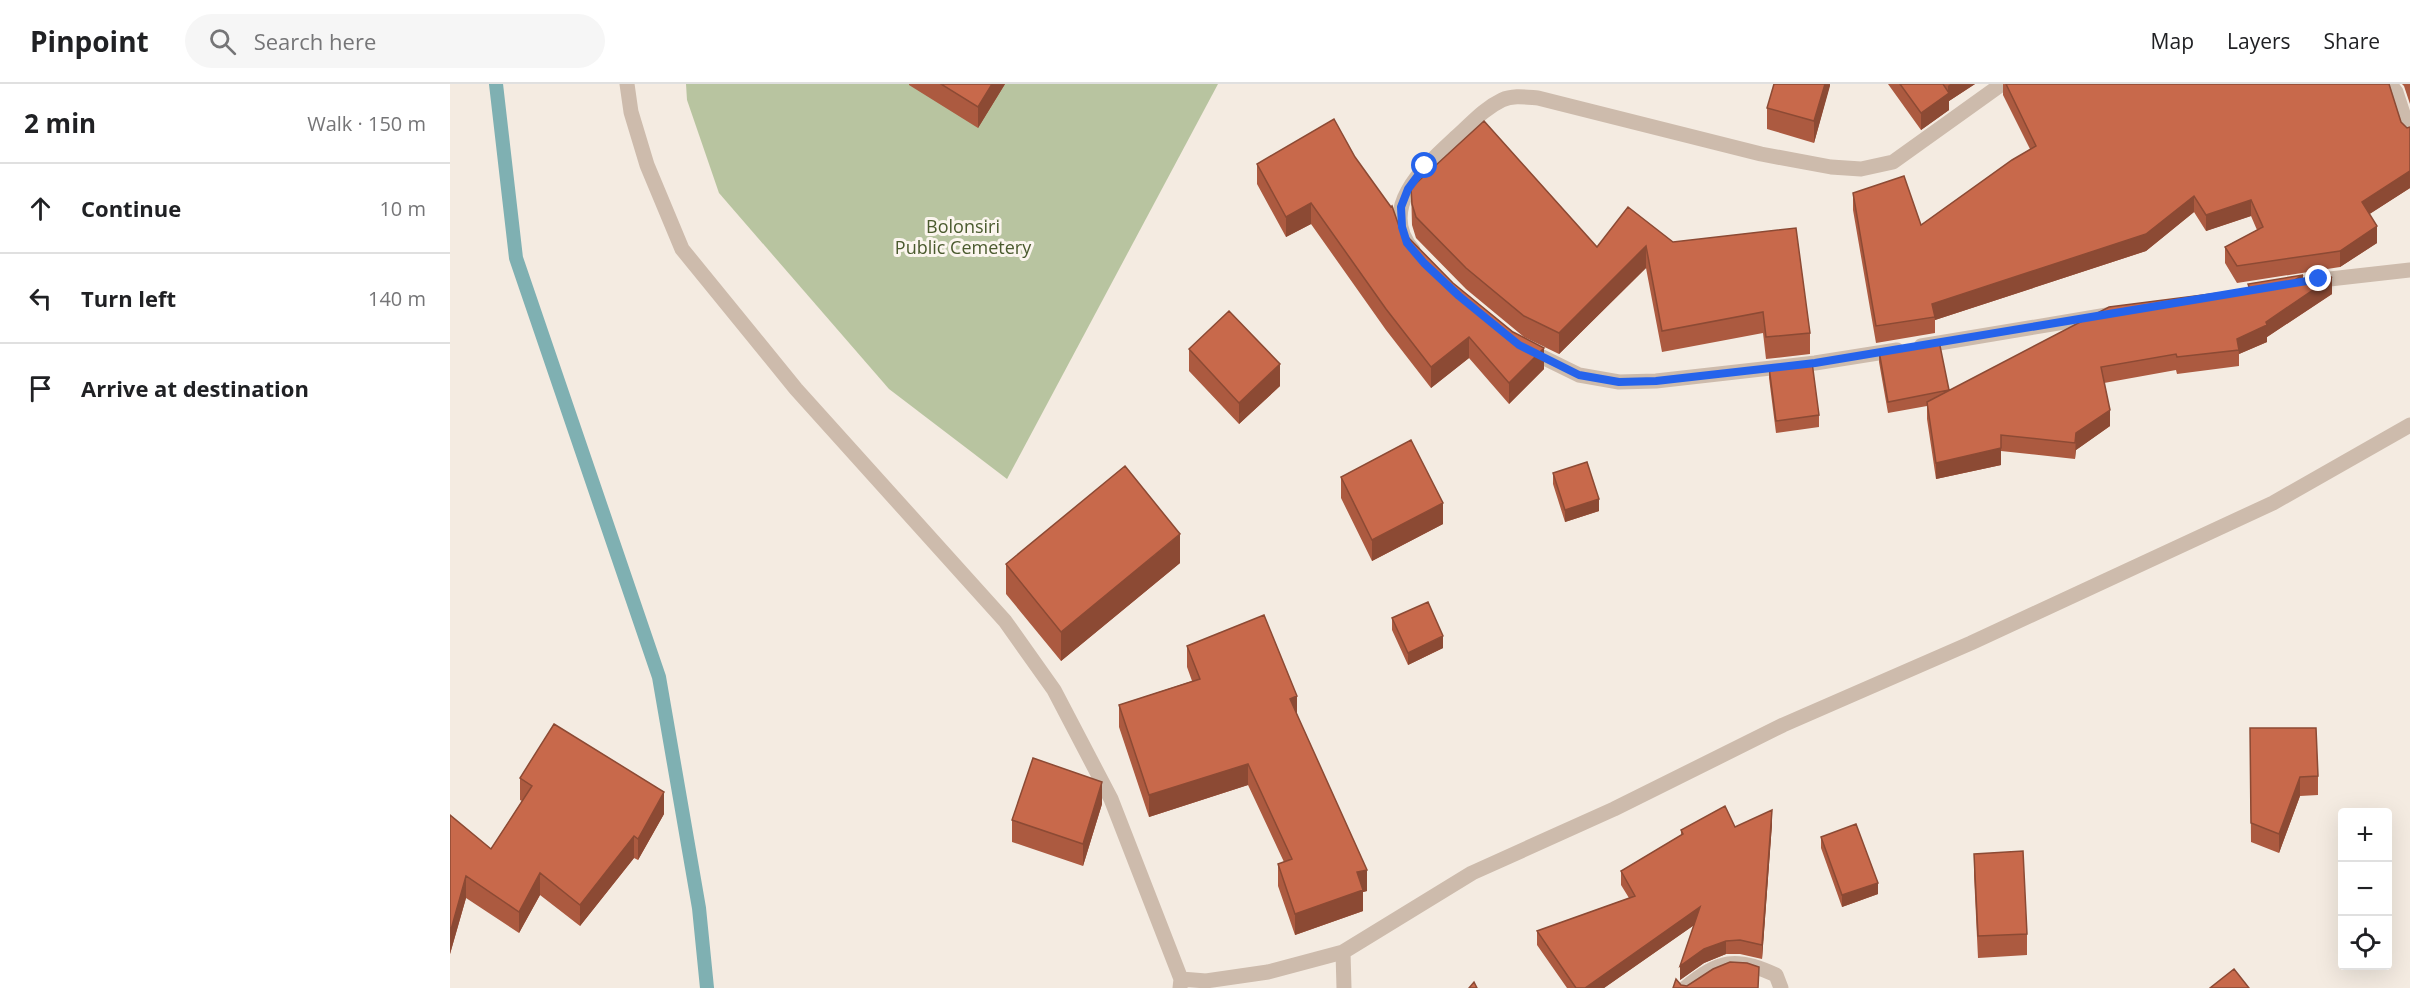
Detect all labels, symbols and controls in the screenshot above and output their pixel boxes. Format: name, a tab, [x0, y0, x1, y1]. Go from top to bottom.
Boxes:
search box	[185, 14, 605, 68]
text: Pinpoint	[30, 22, 149, 60]
icon: search	[206, 25, 239, 58]
text: Search here	[254, 26, 376, 56]
text: Map	[2151, 27, 2194, 55]
text: Layers	[2227, 27, 2291, 55]
text: Share	[2324, 27, 2380, 55]
text: 2 min	[24, 105, 96, 141]
text: Walk · 150 m	[307, 110, 426, 137]
route start	[1411, 152, 1437, 178]
icon: ahead	[24, 192, 57, 225]
text: Continue	[81, 193, 181, 223]
text: 10 m	[379, 195, 426, 222]
park label: Bolonsiri Public Cemetery	[895, 214, 1032, 259]
route end	[2305, 265, 2331, 291]
icon: left	[24, 282, 57, 315]
text: Turn left	[81, 283, 176, 313]
text: 140 m	[368, 285, 426, 312]
icon: arrive	[24, 372, 57, 405]
text: Arrive at destination	[81, 373, 309, 403]
map controls	[2338, 808, 2392, 970]
button: +	[2338, 808, 2392, 862]
button: −	[2338, 862, 2392, 916]
button: locate	[2338, 916, 2392, 970]

